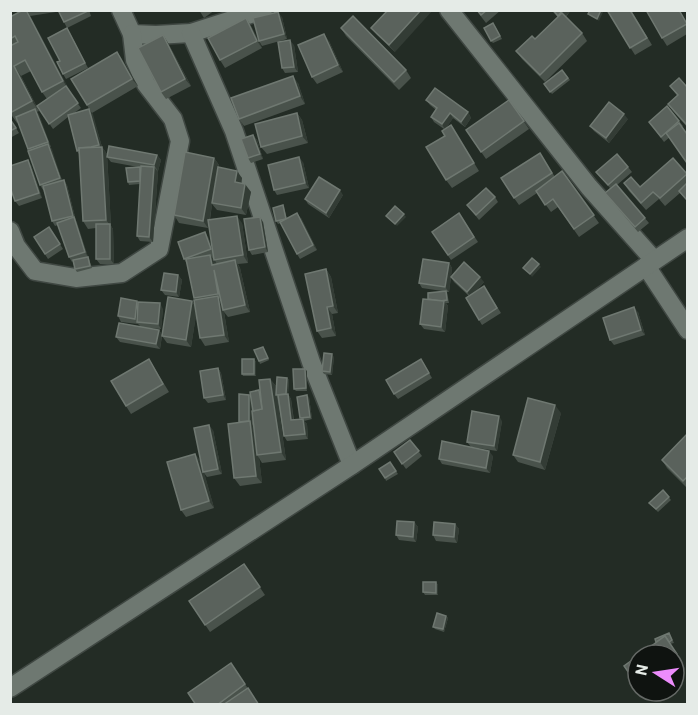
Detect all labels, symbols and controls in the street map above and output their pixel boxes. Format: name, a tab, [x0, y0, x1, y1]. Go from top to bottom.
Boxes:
north arrow	[626, 643, 686, 703]
text: N	[630, 663, 651, 677]

